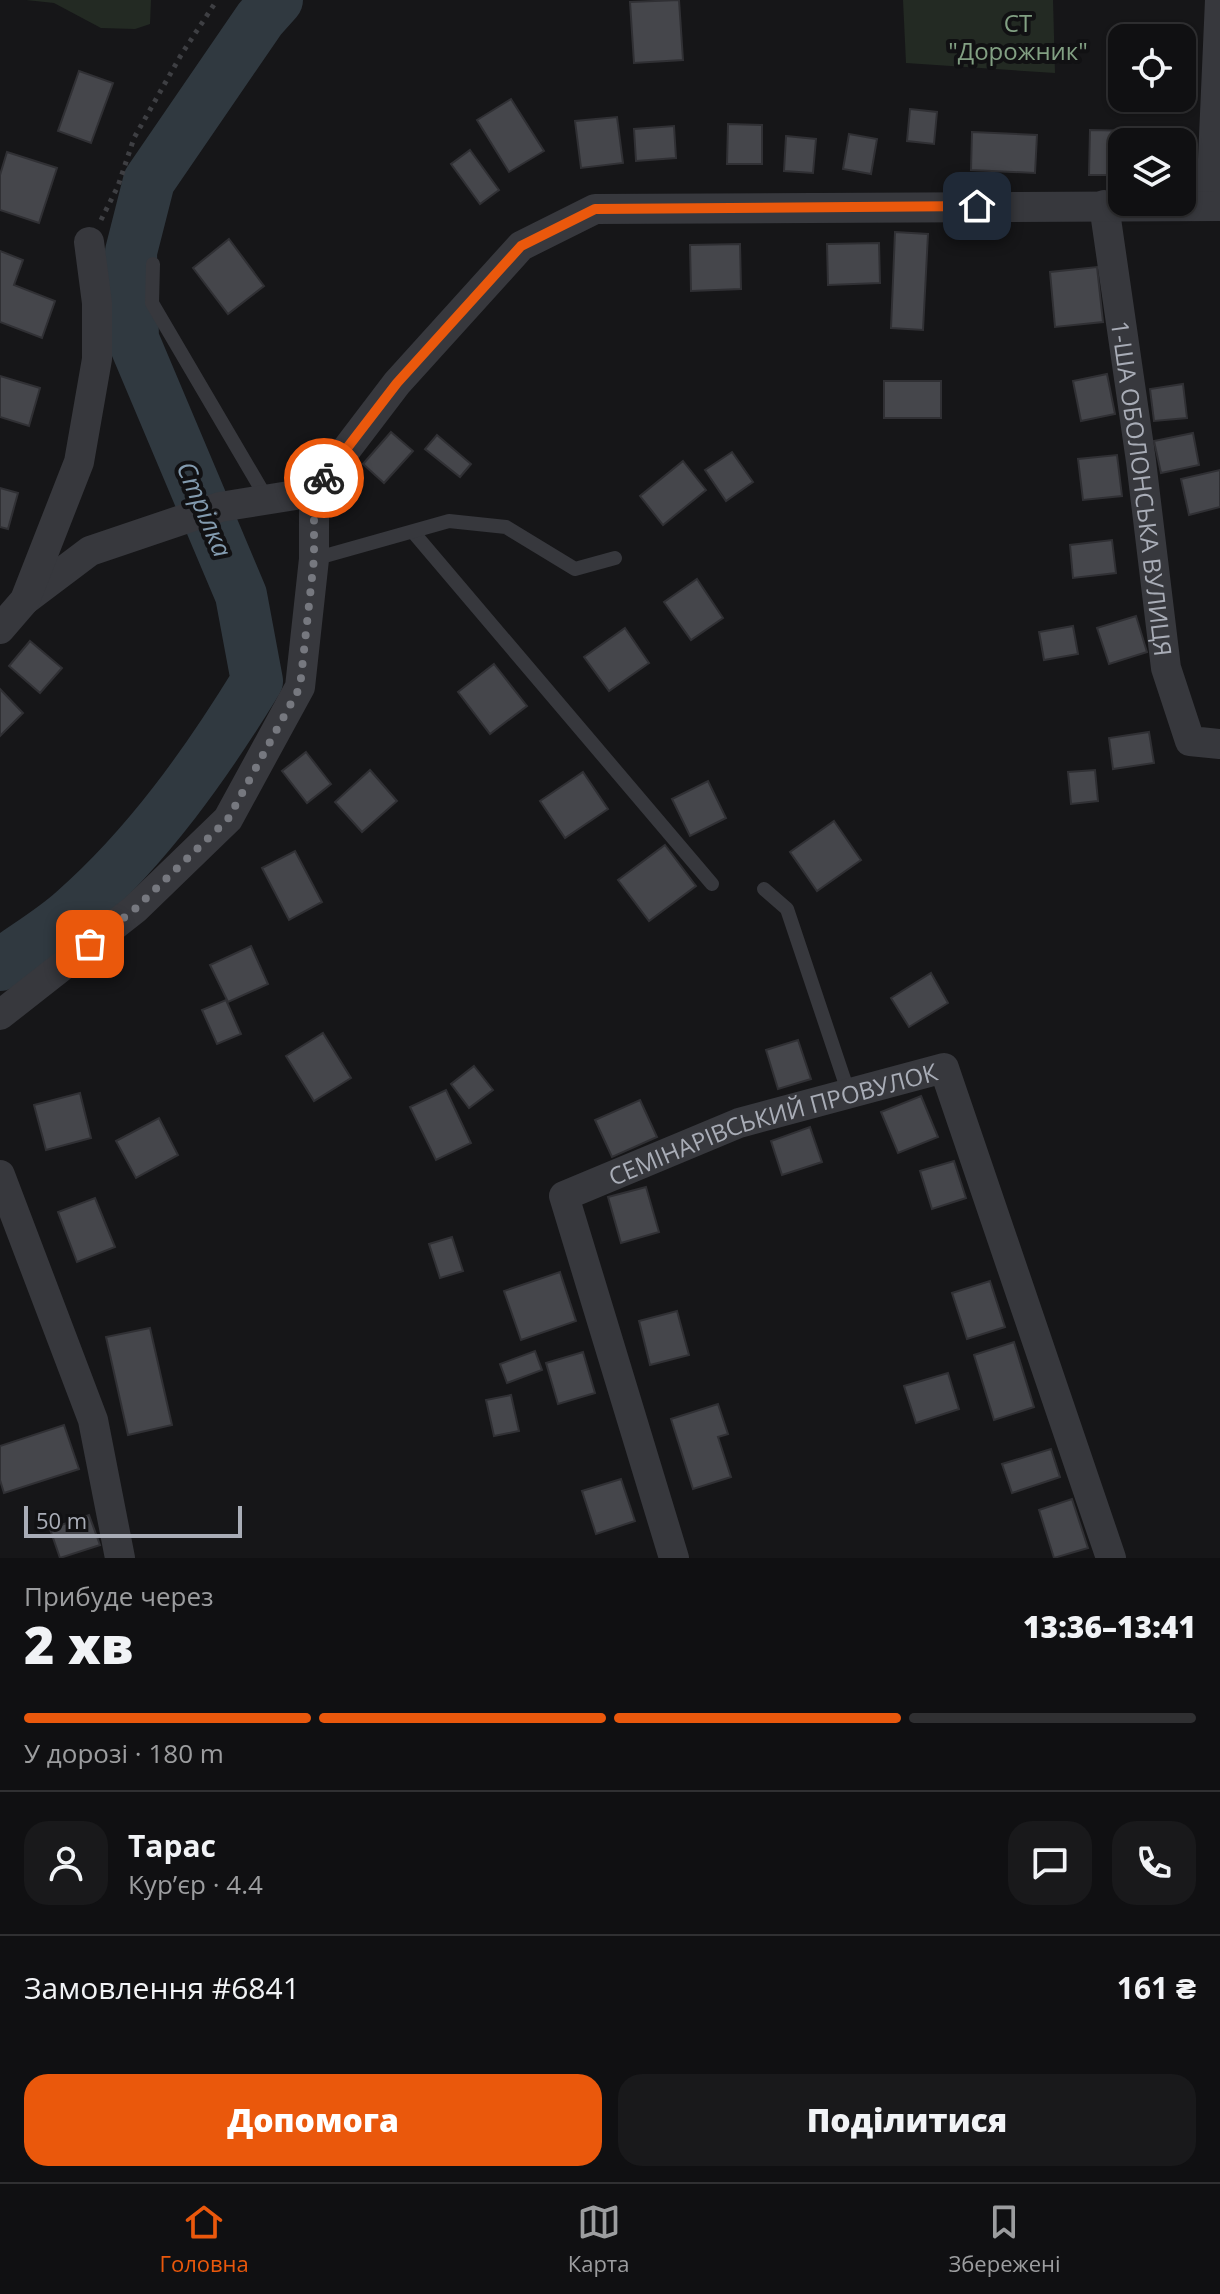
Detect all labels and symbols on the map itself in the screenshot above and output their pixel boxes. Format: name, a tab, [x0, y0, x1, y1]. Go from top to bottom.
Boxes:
park label: СТ "Дорожник"	[948, 6, 1088, 67]
pin	[943, 172, 1011, 240]
street label: 1-ША ОБОЛОНСЬКА ВУЛИЦЯ	[1104, 319, 1181, 658]
courier	[284, 438, 364, 518]
water label: Стрілка	[169, 456, 241, 563]
pin	[56, 910, 124, 978]
street label: СЕМІНАРІВСЬКИЙ ПРОВУЛОК	[603, 1054, 941, 1192]
scale bar	[24, 1502, 242, 1538]

